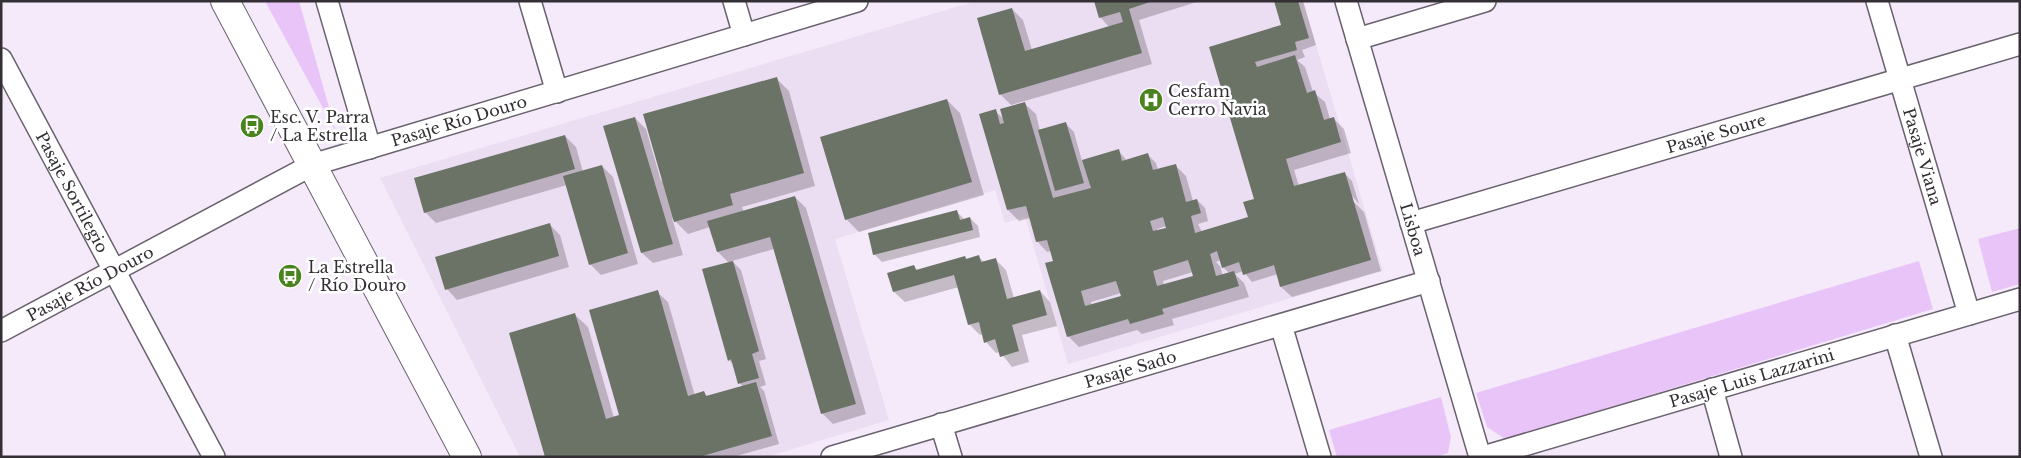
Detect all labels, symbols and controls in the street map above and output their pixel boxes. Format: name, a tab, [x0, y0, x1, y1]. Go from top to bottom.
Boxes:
place label: Cesfam Cerro Navia	[1168, 81, 1267, 119]
hospital icon: Cesfam Cerro Navia	[1138, 87, 1164, 113]
street label: Pasaje Río Douro	[389, 91, 529, 151]
street label: Pasaje Viana	[1899, 105, 1946, 208]
place label: Esc. V. Parra / La Estrella	[270, 107, 370, 145]
street label: Pasaje Soure	[1664, 109, 1768, 157]
bus stop icon: Esc. V. Parra / La Estrella	[239, 113, 265, 139]
street label: Pasaje Sortilegio	[32, 128, 113, 256]
street label: Lisboa	[1396, 201, 1430, 258]
street label: Pasaje Río Douro	[23, 241, 157, 325]
place label: La Estrella / Río Douro	[308, 257, 406, 295]
bus stop icon: La Estrella / Río Douro	[277, 263, 303, 289]
street label: Pasaje Luis Lazzarini	[1667, 344, 1837, 412]
street label: Pasaje Sado	[1082, 346, 1179, 392]

